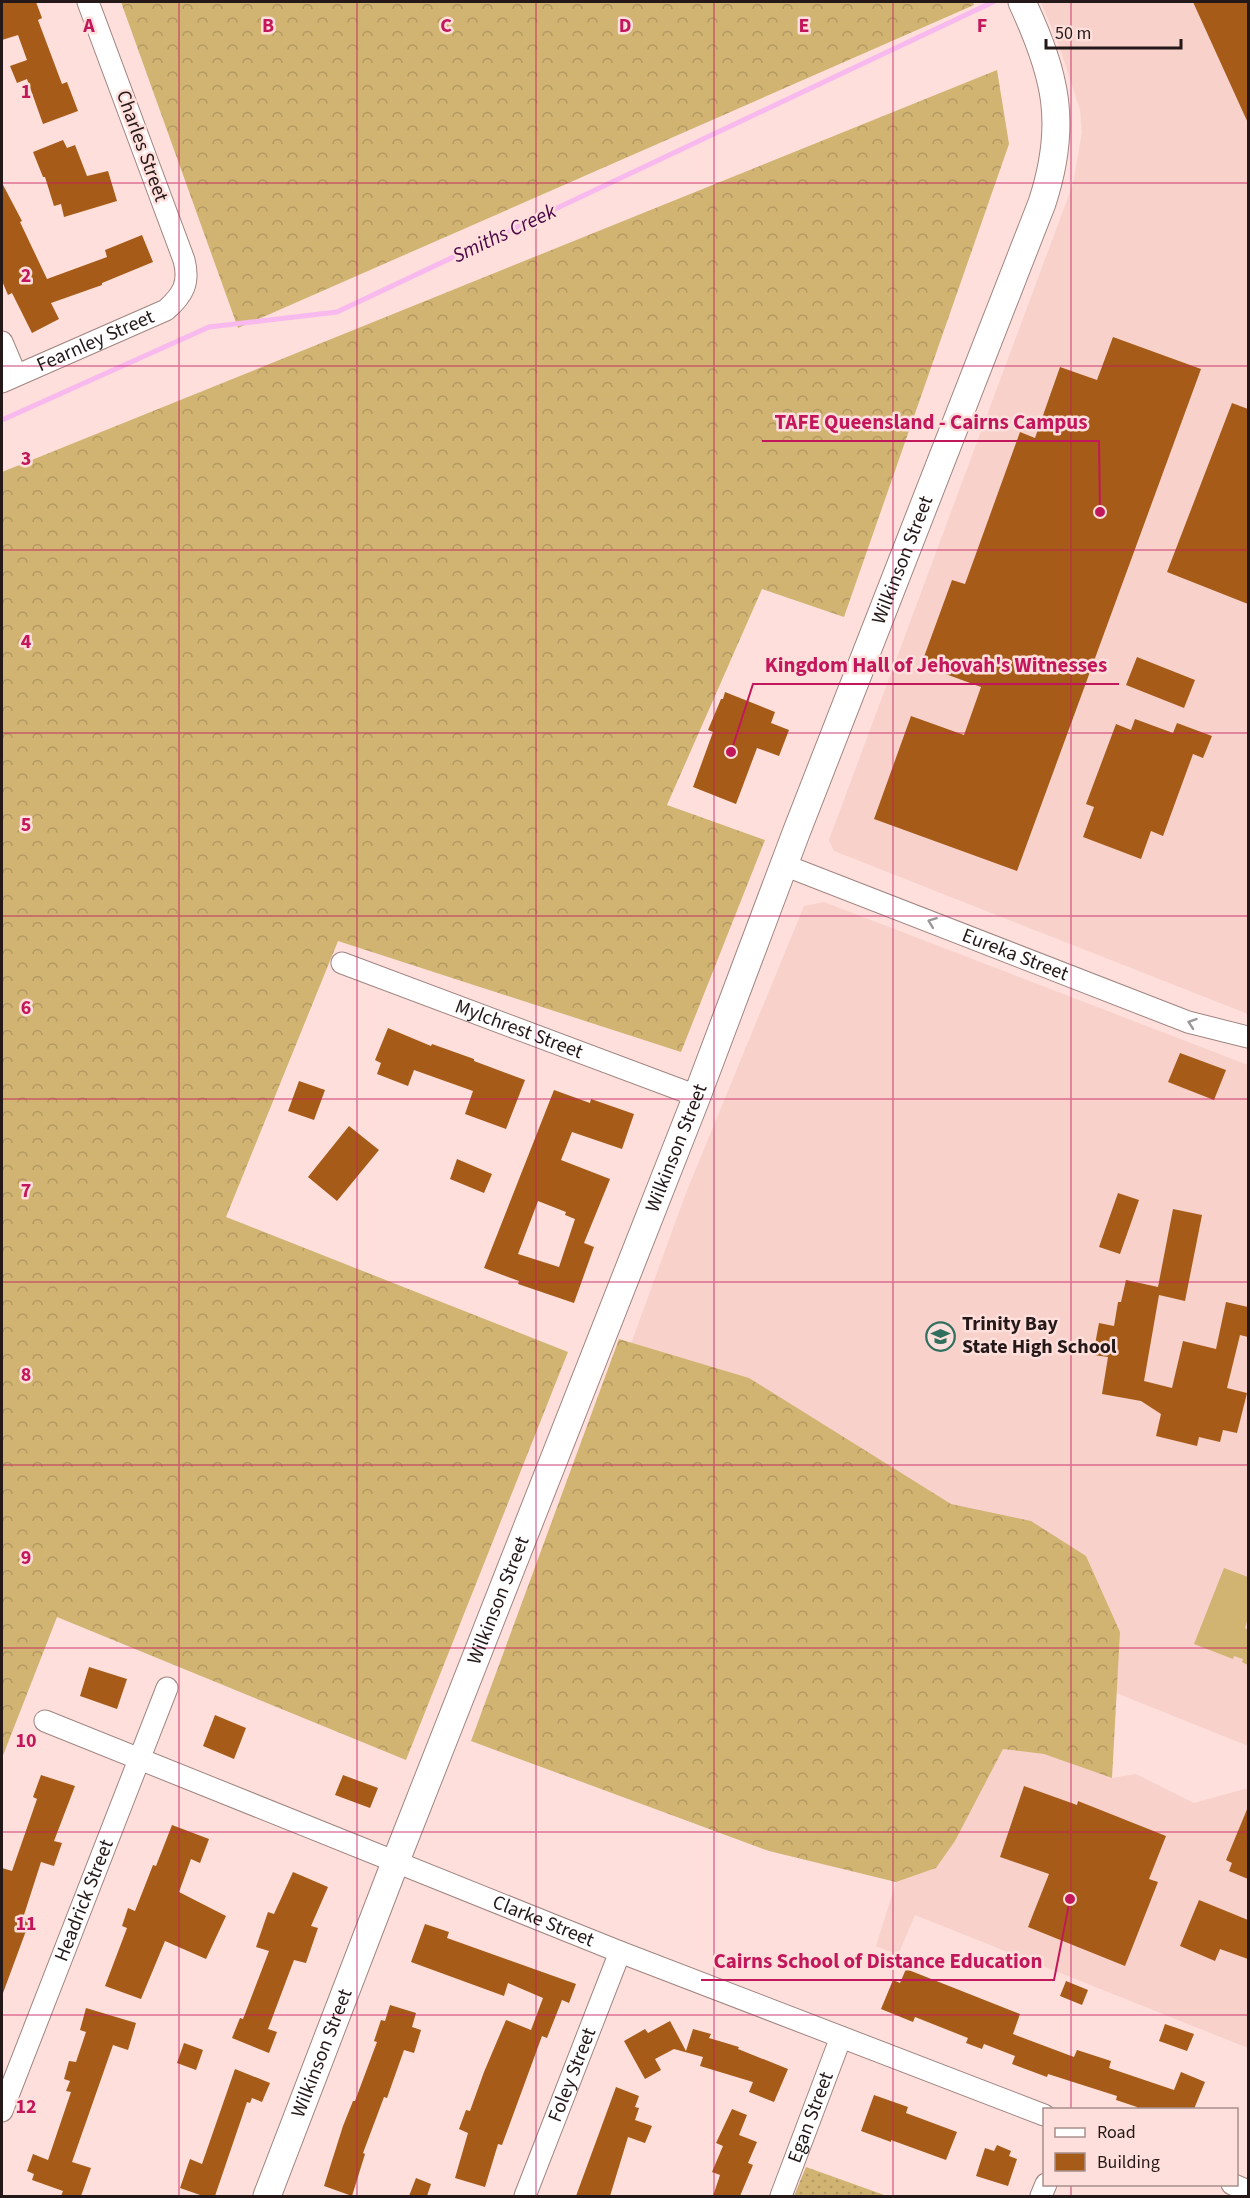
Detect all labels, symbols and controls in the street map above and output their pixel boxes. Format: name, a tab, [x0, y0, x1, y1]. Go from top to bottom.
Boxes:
text: A	[82, 12, 95, 40]
text: B	[262, 12, 274, 40]
text: C	[440, 12, 452, 40]
text: D	[619, 12, 631, 40]
text: E	[799, 12, 809, 40]
text: F	[977, 12, 987, 40]
scale bar	[1046, 12, 1181, 50]
text: 50 m	[1055, 21, 1091, 46]
text: 1	[21, 78, 31, 106]
street label: Charles Street	[109, 86, 175, 206]
water label: Smiths Creek	[447, 195, 562, 270]
text: 2	[21, 262, 31, 290]
street label: Fearnley Street	[32, 303, 159, 379]
callout: TAFE Queensland - Cairns Campus	[762, 402, 1099, 441]
text: TAFE Queensland - Cairns Campus	[775, 407, 1087, 437]
text: 3	[21, 445, 31, 473]
street label: Wilkinson Street	[865, 492, 940, 629]
text: 4	[21, 628, 32, 656]
callout: Kingdom Hall of Jehovah's Witnesses	[753, 645, 1119, 684]
text: Kingdom Hall of Jehovah's Witnesses	[765, 650, 1107, 680]
text: 5	[21, 811, 31, 839]
one-way arrow	[927, 917, 938, 929]
street label: Eureka Street	[958, 921, 1073, 988]
street label: Mylchrest Street	[451, 993, 587, 1066]
text: 6	[21, 994, 31, 1022]
one-way arrow	[1187, 1017, 1198, 1030]
street label: Wilkinson Street	[639, 1080, 714, 1217]
text: 7	[21, 1177, 31, 1205]
place label: Trinity Bay State High School	[962, 1310, 1117, 1361]
school or university icon: Trinity Bay State High School	[925, 1320, 957, 1352]
text: 8	[21, 1361, 31, 1389]
street label: Wilkinson Street	[460, 1532, 536, 1669]
text: 9	[21, 1544, 31, 1572]
text: 10	[15, 1727, 37, 1755]
street label: Headrick Street	[48, 1835, 121, 1966]
street label: Clarke Street	[488, 1888, 598, 1954]
text: 11	[15, 1910, 37, 1938]
callout: Cairns School of Distance Education	[701, 1941, 1054, 1980]
text: Cairns School of Distance Education	[714, 1946, 1042, 1976]
street label: Wilkinson Street	[284, 1985, 359, 2122]
street label: Foley Street	[541, 2023, 603, 2126]
street label: Egan Street	[781, 2068, 841, 2167]
text: 12	[15, 2093, 37, 2121]
legend	[1043, 2108, 1238, 2186]
text: Road	[1097, 2120, 1136, 2145]
text: Building	[1097, 2150, 1160, 2175]

